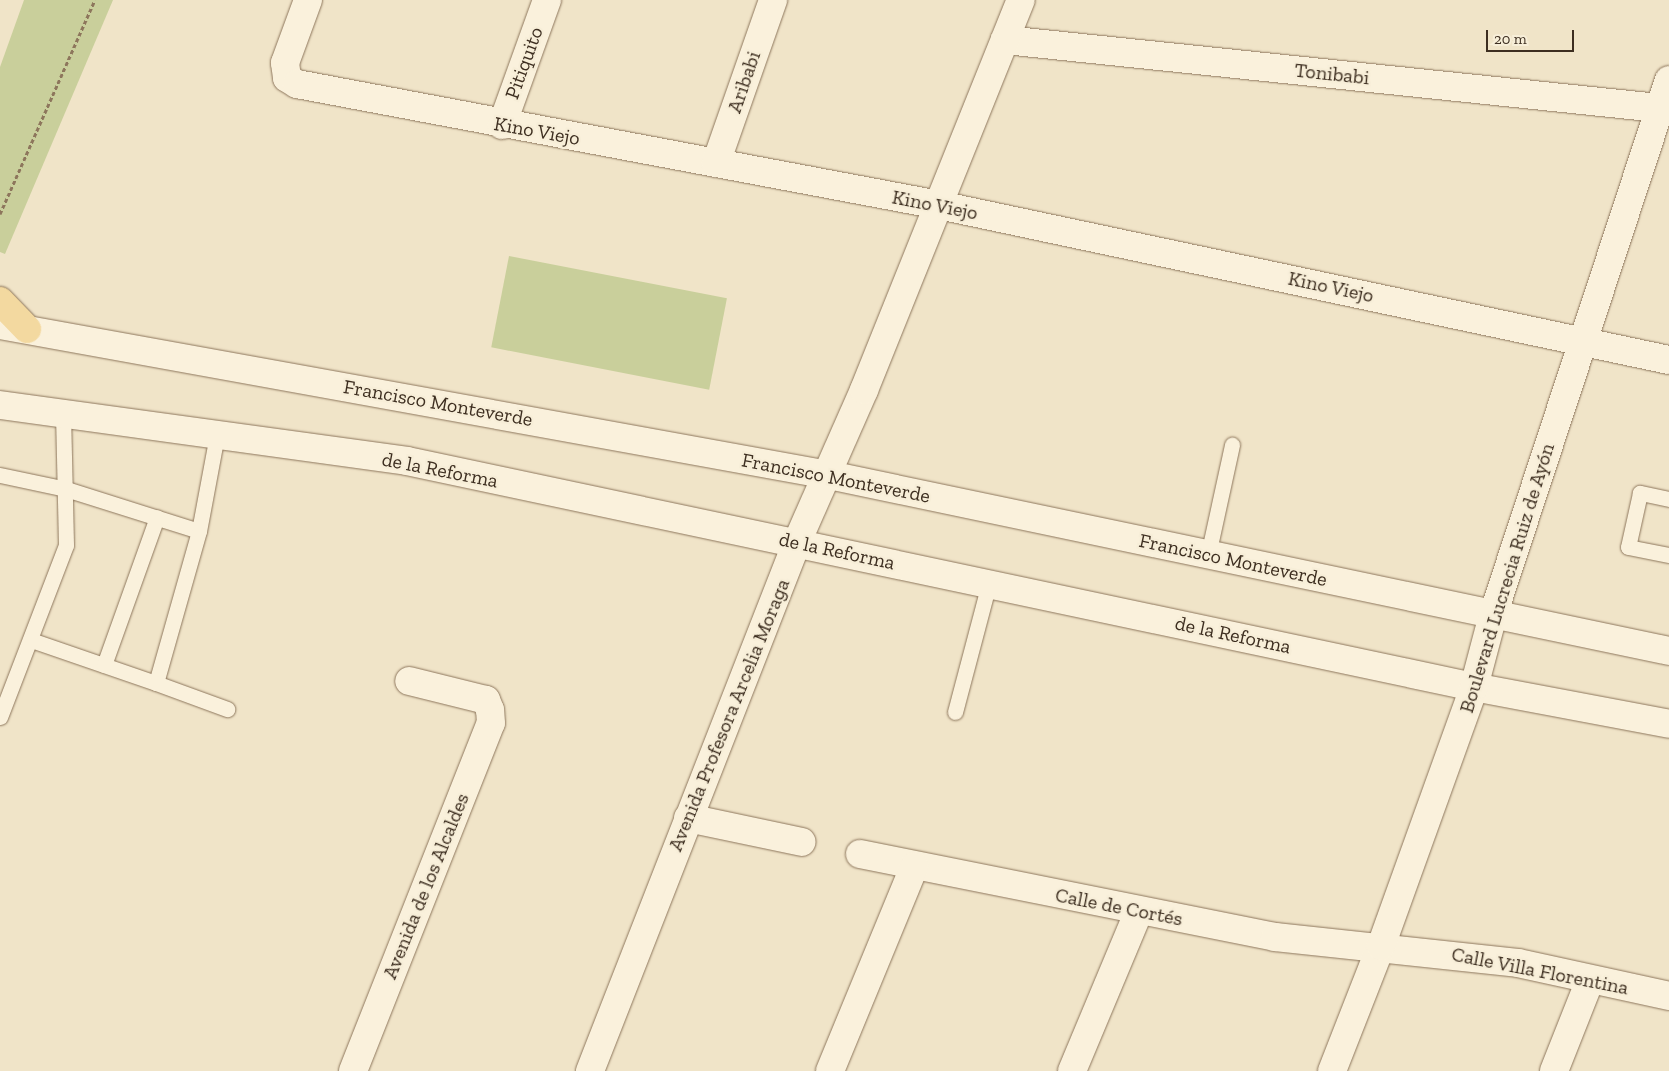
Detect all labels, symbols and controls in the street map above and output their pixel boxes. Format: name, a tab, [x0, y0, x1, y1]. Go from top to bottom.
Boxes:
scale bar	[1489, 20, 1576, 52]
street label: Pitiquito	[500, 24, 548, 102]
text: 20 m	[1494, 30, 1527, 48]
street label: Aribabi	[722, 48, 766, 116]
street label: Tonibabi	[1293, 58, 1371, 90]
street label: Kino Viejo	[492, 112, 582, 150]
street label: Kino Viejo	[890, 185, 980, 225]
street label: Kino Viejo	[1286, 266, 1376, 308]
street label: Francisco Monteverde	[342, 375, 534, 431]
street label: Boulevard Lucrecia Ruiz de Ayón	[1454, 440, 1560, 716]
street label: de la Reforma	[380, 447, 500, 493]
street label: Francisco Monteverde	[740, 448, 932, 508]
street label: de la Reforma	[777, 527, 897, 575]
street label: Francisco Monteverde	[1137, 528, 1329, 592]
street label: Avenida Profesora Arcelia Moraga	[663, 575, 795, 855]
street label: de la Reforma	[1173, 611, 1293, 659]
street label: Avenida de los Alcaldes	[378, 789, 474, 983]
street label: Calle de Cortés	[1053, 883, 1185, 931]
street label: Calle Villa Florentina	[1449, 942, 1631, 1000]

